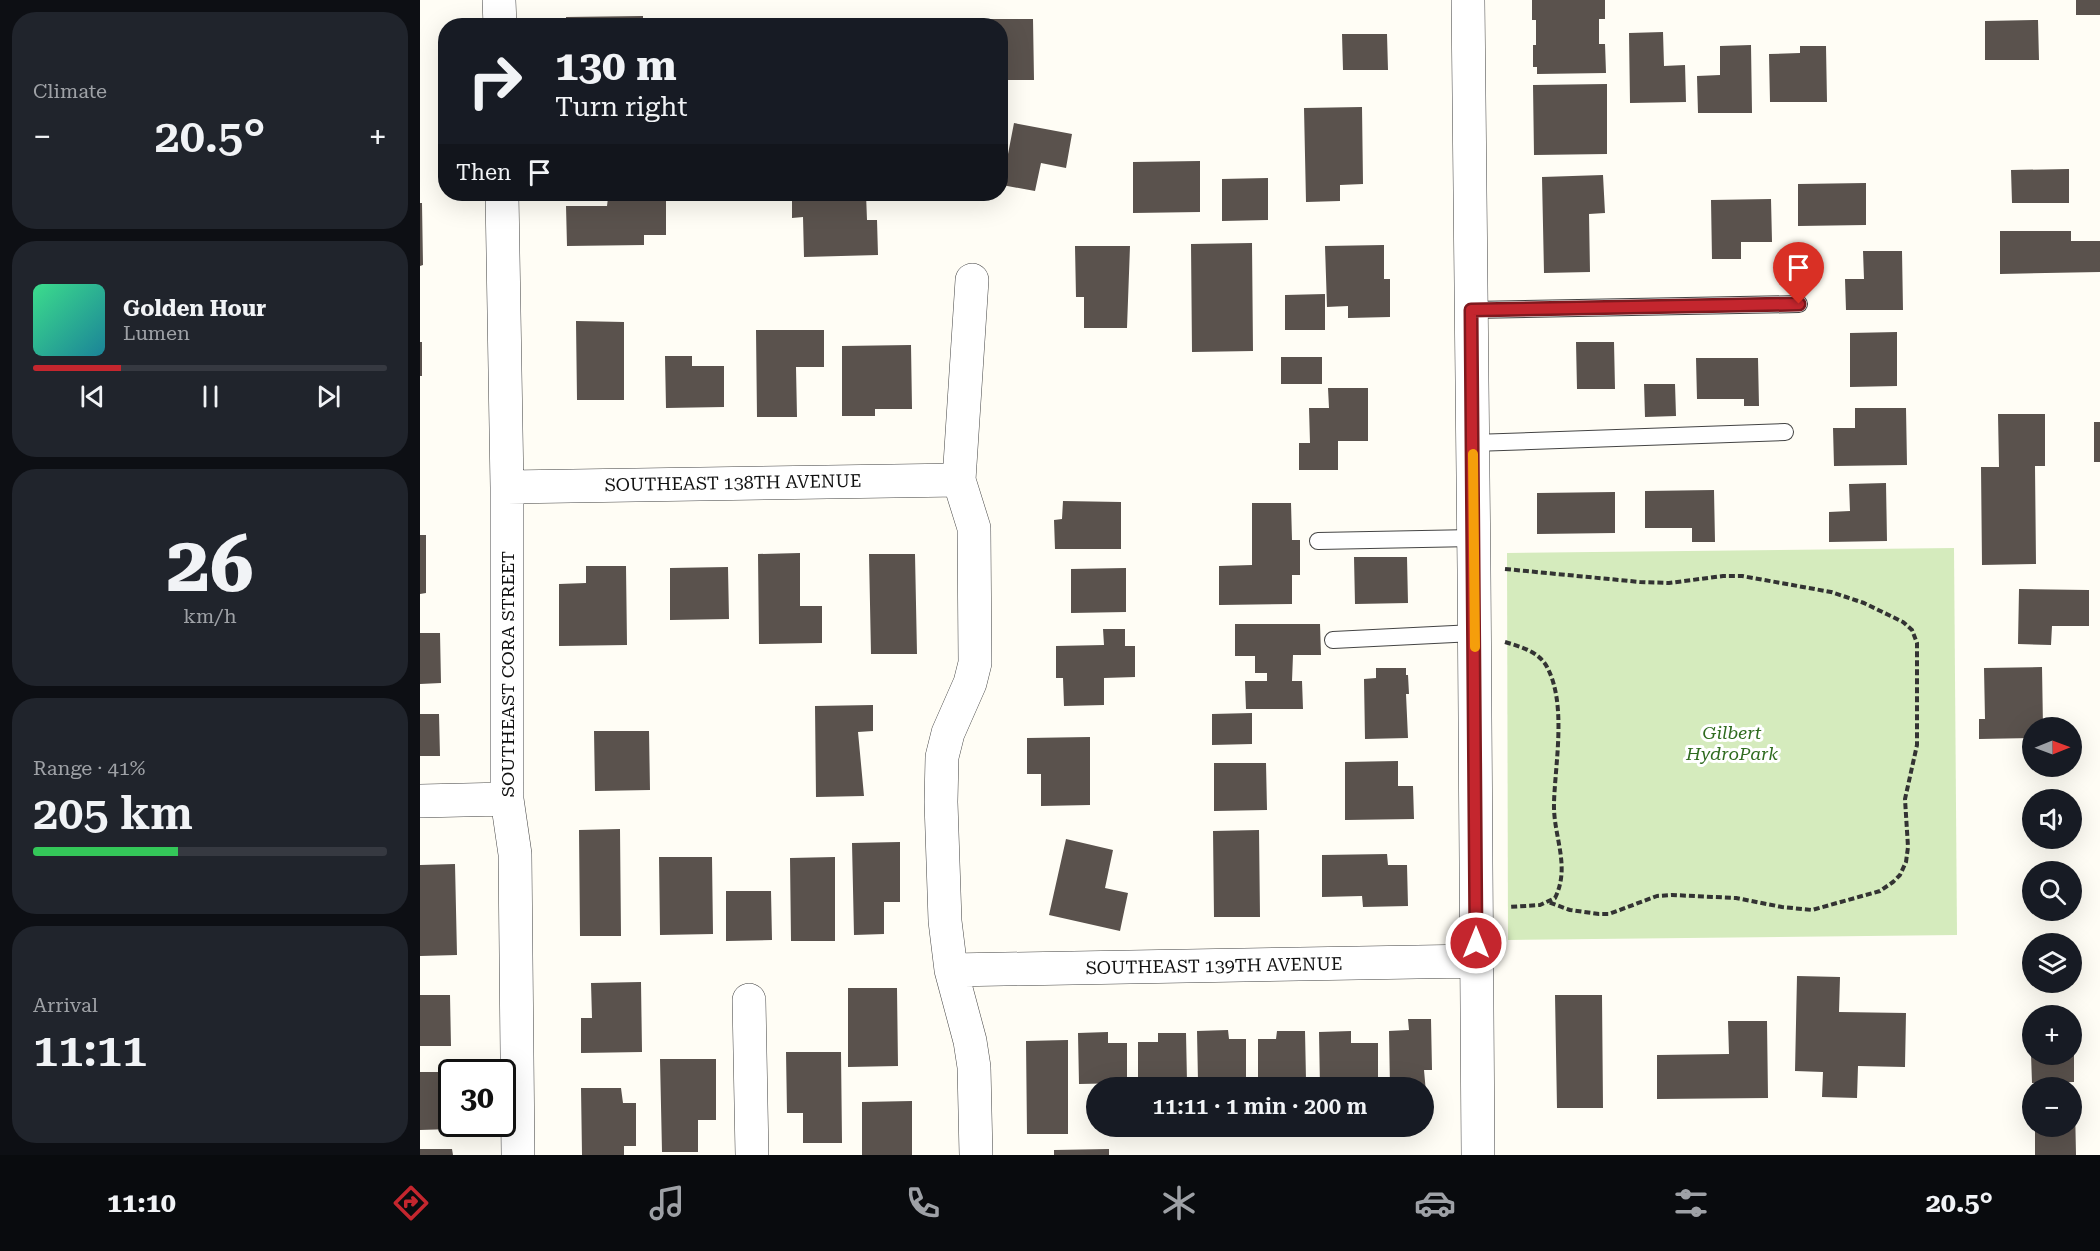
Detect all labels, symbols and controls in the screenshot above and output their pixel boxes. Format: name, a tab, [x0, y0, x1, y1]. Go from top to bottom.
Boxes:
text: 130 m	[555, 41, 677, 90]
icon: right	[456, 42, 534, 120]
text: Climate	[33, 79, 107, 103]
text: Turn right	[555, 91, 688, 123]
text: 20.5°	[154, 110, 266, 163]
text: −	[33, 117, 51, 156]
text: +	[369, 117, 387, 156]
icon: arrive	[523, 156, 556, 189]
text: Then	[456, 160, 511, 185]
pin	[1773, 242, 1824, 304]
icon: arrive	[1782, 251, 1815, 284]
text: Golden Hour	[123, 296, 266, 321]
text: Lumen	[123, 321, 190, 345]
icon: previous	[76, 380, 109, 413]
icon: pause	[194, 380, 227, 413]
icon: next	[312, 380, 345, 413]
street label: SOUTHEAST 138TH AVENUE	[604, 470, 862, 495]
text: 26	[166, 519, 254, 610]
street label: SOUTHEAST CORA STREET	[497, 551, 518, 797]
text: km/h	[183, 604, 237, 628]
north arrow	[2022, 717, 2082, 777]
map controls	[2022, 717, 2082, 1137]
park label: Gilbert HydroPark	[1685, 722, 1778, 764]
text: Range · 41%	[33, 756, 145, 780]
text: 205 km	[33, 787, 193, 840]
button: sound	[2022, 789, 2082, 849]
button: search	[2022, 861, 2082, 921]
position arrow	[1444, 911, 1508, 975]
button: layers	[2022, 933, 2082, 993]
street label: SOUTHEAST 139TH AVENUE	[1085, 953, 1343, 978]
text: Arrival	[33, 993, 98, 1017]
button: +	[2022, 1005, 2082, 1065]
text: 11:11	[33, 1024, 147, 1077]
speed limit sign: 30	[438, 1059, 516, 1137]
button: −	[2022, 1077, 2082, 1137]
text: 11:11 · 1 min · 200 m	[1153, 1094, 1367, 1119]
icon: directions	[390, 1182, 432, 1224]
icon: music	[646, 1182, 688, 1224]
icon: phone	[902, 1182, 944, 1224]
icon: climate	[1158, 1182, 1200, 1224]
icon: car	[1414, 1182, 1456, 1224]
icon: filters	[1670, 1182, 1712, 1224]
text: 11:10	[107, 1187, 176, 1219]
text: 20.5°	[1926, 1187, 1993, 1219]

